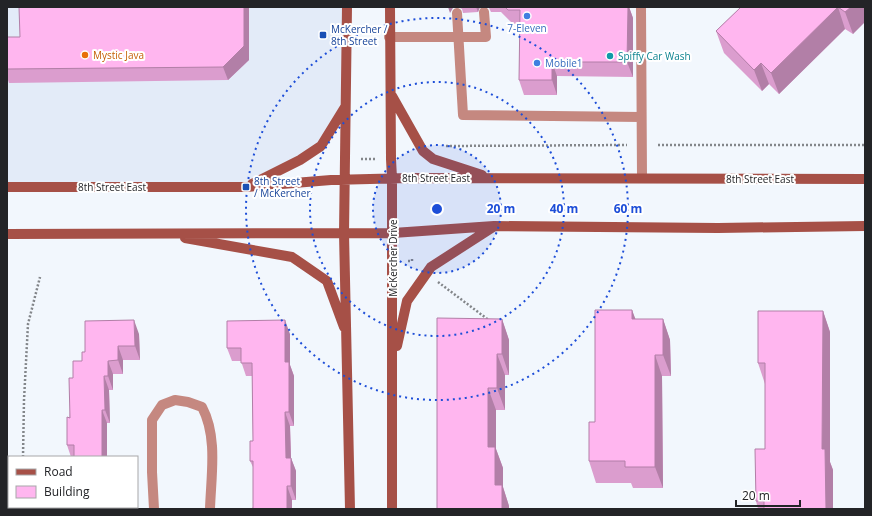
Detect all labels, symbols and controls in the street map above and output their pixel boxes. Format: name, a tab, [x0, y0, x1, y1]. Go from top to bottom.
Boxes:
marker: 7-Eleven	[522, 11, 532, 21]
place label: 7-Eleven	[507, 21, 547, 35]
place label: McKercher / 8th Street	[331, 22, 388, 48]
marker: McKercher / 8th Street	[318, 30, 328, 40]
place label: Mystic Java	[93, 48, 144, 62]
place label: Spiffy Car Wash	[618, 49, 691, 63]
marker: Mystic Java	[80, 50, 90, 60]
marker: Spiffy Car Wash	[605, 51, 615, 61]
place label: Mobile1	[545, 56, 583, 70]
marker: Mobile1	[532, 58, 542, 68]
street label: 8th Street East	[402, 171, 470, 185]
street label: 8th Street East	[726, 172, 794, 186]
place label: 8th Street / McKercher	[254, 174, 311, 200]
street label: 8th Street East	[78, 180, 146, 194]
marker: 8th Street / McKercher	[241, 182, 251, 192]
text: 20 m	[487, 200, 515, 217]
text: 40 m	[550, 200, 578, 217]
text: 60 m	[614, 200, 642, 217]
centre of rings	[430, 202, 444, 216]
street label: McKercher Drive	[386, 219, 400, 297]
legend	[8, 456, 138, 508]
text: Road	[44, 463, 73, 480]
scale bar	[736, 482, 800, 508]
text: Building	[44, 483, 90, 500]
text: 20 m	[742, 487, 770, 504]

